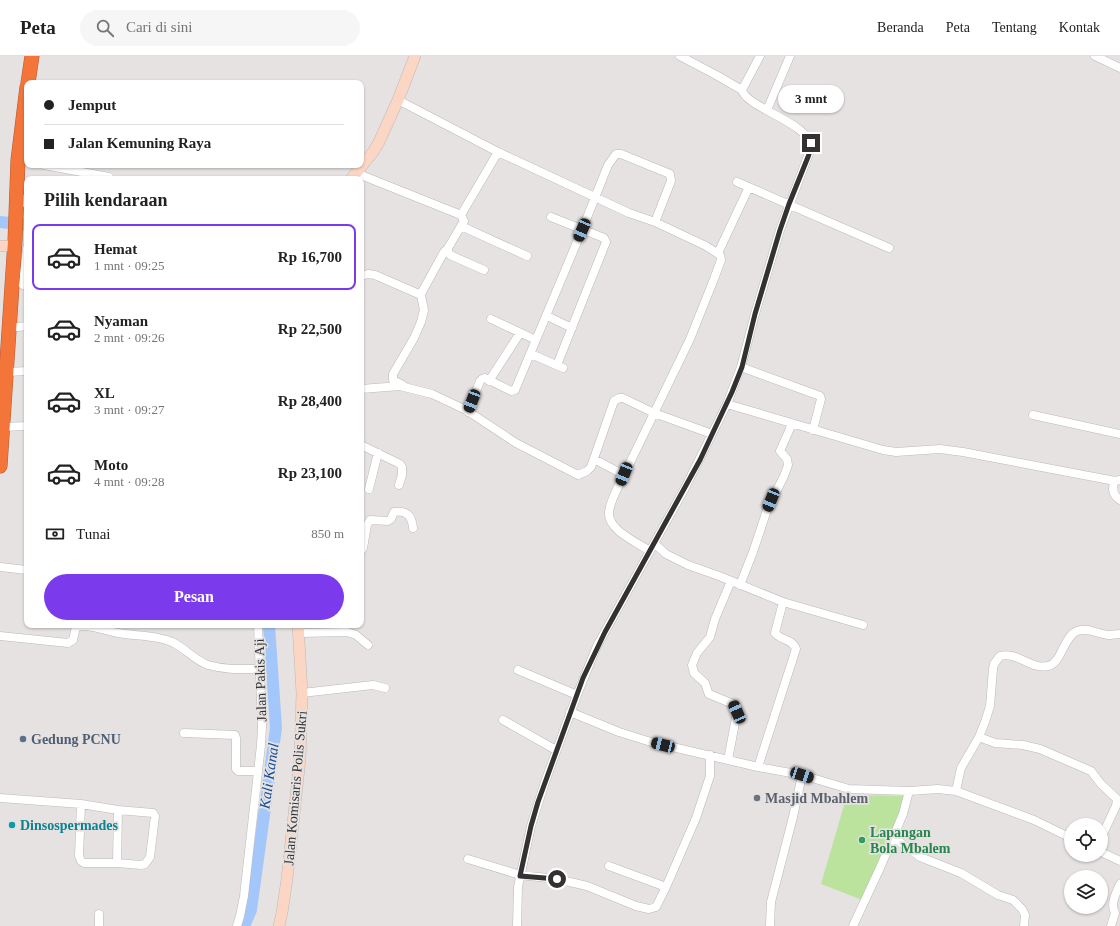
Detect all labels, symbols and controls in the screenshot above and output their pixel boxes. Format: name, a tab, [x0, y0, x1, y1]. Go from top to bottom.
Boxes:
search box	[80, 10, 360, 46]
text: Peta	[20, 17, 56, 38]
icon: search	[94, 17, 116, 39]
text: Cari di sini	[126, 19, 193, 35]
text: Beranda	[877, 20, 924, 35]
text: Peta	[946, 20, 970, 35]
text: Tentang	[992, 20, 1037, 35]
text: Kontak	[1059, 20, 1100, 35]
callout: 3 mnt	[778, 85, 844, 113]
text: 3 mnt	[795, 91, 827, 106]
text: Jemput	[68, 97, 116, 113]
route end	[802, 134, 820, 152]
text: Jalan Kemuning Raya	[68, 135, 211, 151]
text: Pilih kendaraan	[44, 190, 168, 210]
car	[572, 217, 592, 243]
icon: car	[46, 239, 82, 275]
text: Hemat	[94, 241, 137, 257]
text: Rp 16,700	[278, 249, 342, 265]
text: 1 mnt · 09:25	[94, 258, 164, 273]
icon: car	[46, 311, 82, 347]
text: Nyaman	[94, 313, 148, 329]
text: Rp 22,500	[278, 321, 342, 337]
text: 2 mnt · 09:26	[94, 330, 164, 345]
icon: car	[46, 383, 82, 419]
text: XL	[94, 385, 115, 401]
car	[462, 388, 482, 414]
text: Rp 28,400	[278, 393, 342, 409]
text: 3 mnt · 09:27	[94, 402, 164, 417]
icon: car	[46, 455, 82, 491]
text: Moto	[94, 457, 128, 473]
car	[614, 461, 634, 487]
text: Rp 23,100	[278, 465, 342, 481]
text: 4 mnt · 09:28	[94, 474, 164, 489]
car	[761, 487, 781, 513]
icon: cash	[44, 523, 66, 545]
text: Tunai	[76, 526, 110, 542]
text: 850 m	[311, 526, 344, 541]
button: Pesan	[44, 574, 344, 620]
street label: Jalan Pakis Aji	[252, 638, 269, 722]
car	[727, 699, 747, 725]
street label: Jalan Komisaris Polis Sukri	[281, 710, 310, 866]
place label: Gedung PCNU	[31, 732, 121, 747]
marker: Gedung PCNU	[18, 734, 28, 744]
car	[650, 736, 676, 754]
water label: Kali Kanal	[256, 742, 282, 811]
car	[789, 766, 815, 784]
place label: Masjid Mbahlem	[765, 791, 868, 806]
marker: Masjid Mbahlem	[752, 793, 762, 803]
place label: Dinsospermades	[20, 818, 119, 833]
map controls	[1064, 818, 1108, 914]
button: locate	[1064, 818, 1108, 862]
marker: Dinsospermades	[7, 820, 17, 830]
place label: Lapangan Bola Mbalem	[870, 825, 951, 856]
marker: Lapangan Bola Mbalem	[857, 835, 867, 845]
route start	[548, 870, 566, 888]
button: layers	[1064, 870, 1108, 914]

